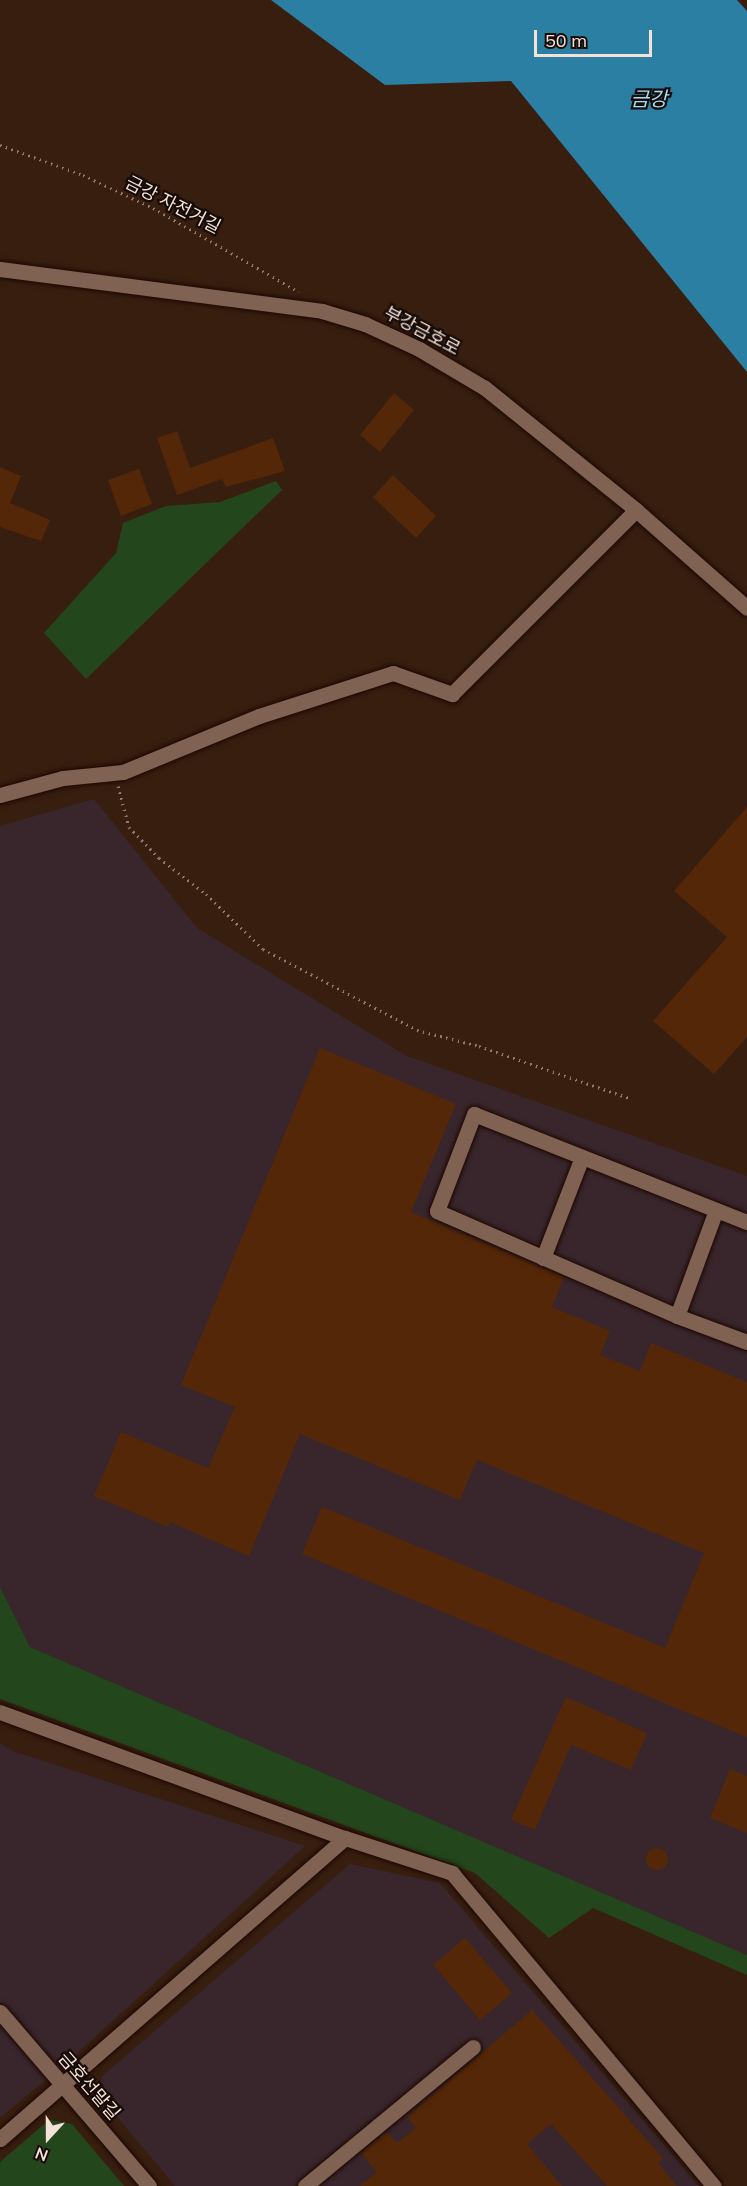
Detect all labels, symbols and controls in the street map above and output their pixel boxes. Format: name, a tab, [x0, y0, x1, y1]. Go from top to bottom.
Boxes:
scale bar	[537, 18, 656, 56]
text: 50 m	[545, 29, 587, 52]
water label: 금강	[631, 86, 667, 110]
street label: 금강 자전거길	[122, 172, 224, 238]
street label: 부강금호로	[380, 302, 464, 360]
street label: 금호선말길	[54, 2048, 124, 2124]
north arrow	[18, 2108, 78, 2168]
text: N	[32, 2143, 51, 2166]

